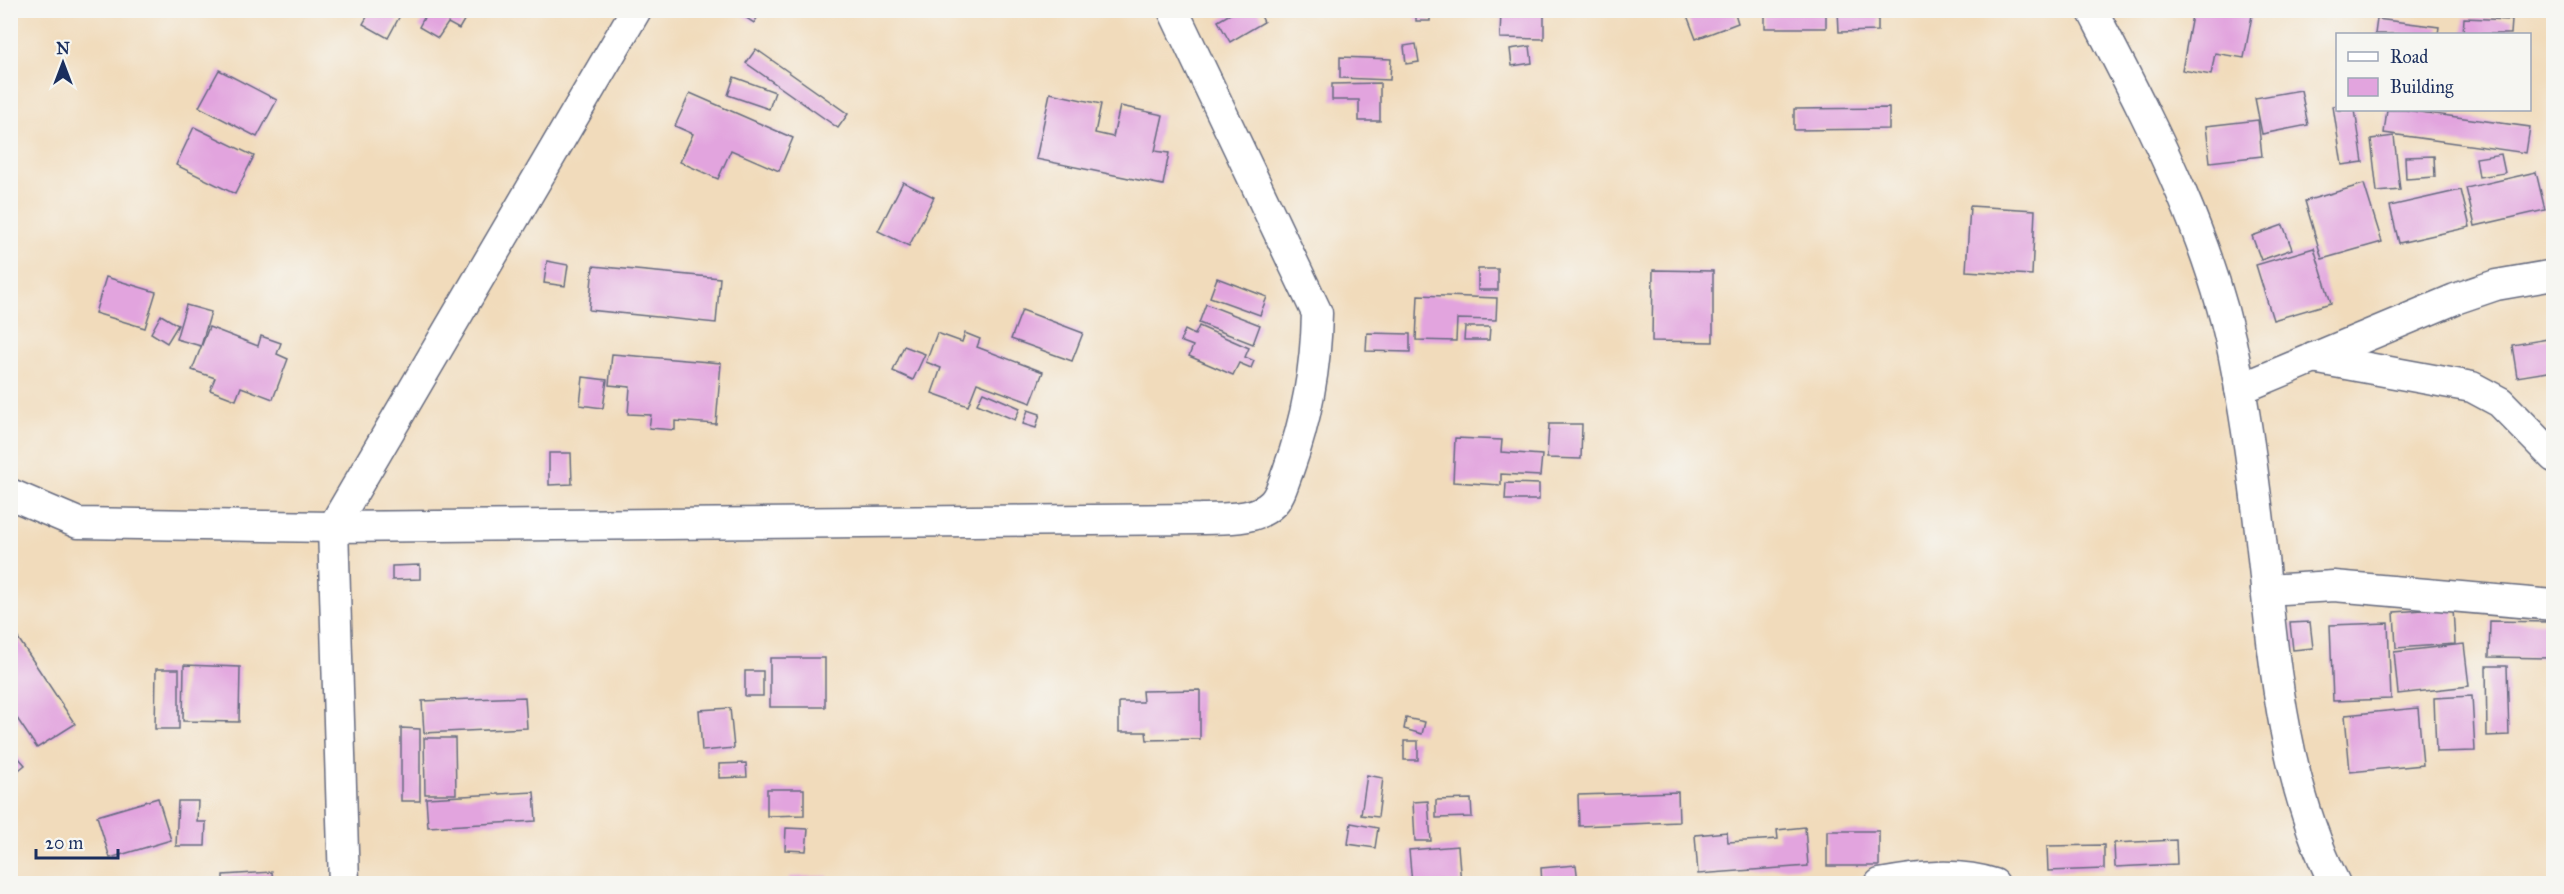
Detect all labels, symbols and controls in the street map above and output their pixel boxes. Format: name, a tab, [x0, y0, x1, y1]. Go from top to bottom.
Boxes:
north arrow	[33, 33, 93, 93]
legend	[2336, 33, 2531, 111]
text: N	[56, 39, 70, 58]
text: Road	[2390, 46, 2428, 68]
text: Building	[2390, 76, 2454, 99]
scale bar	[36, 822, 118, 860]
text: 20 m	[45, 832, 83, 854]

